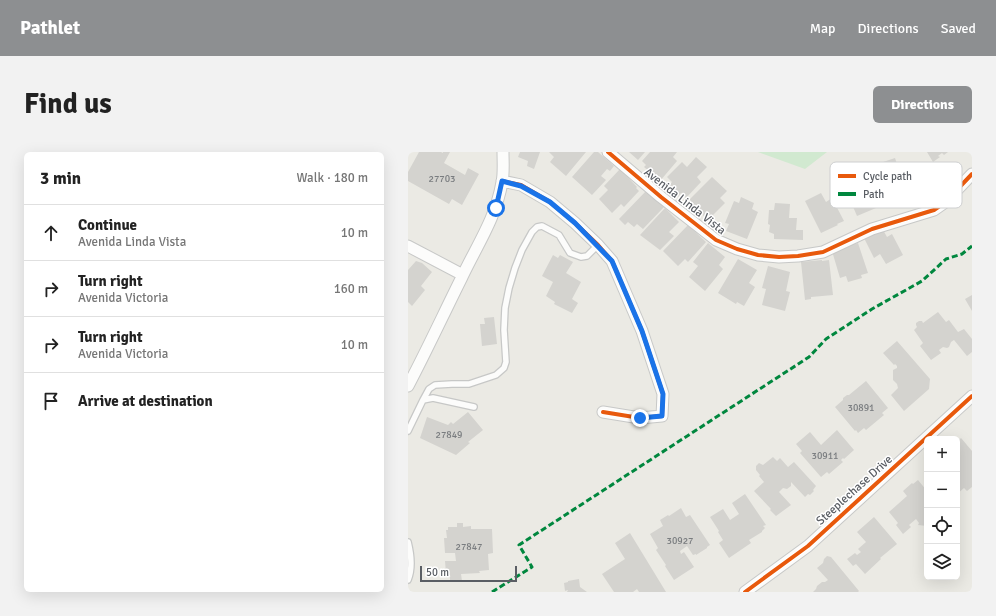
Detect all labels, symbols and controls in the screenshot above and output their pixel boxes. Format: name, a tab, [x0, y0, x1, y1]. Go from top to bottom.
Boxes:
text: Pathlet	[20, 16, 80, 40]
text: Map	[810, 20, 836, 37]
text: Directions	[858, 20, 919, 37]
text: Saved	[941, 20, 976, 37]
button: Directions	[873, 86, 972, 123]
text: Find us	[24, 87, 112, 121]
legend	[830, 162, 962, 208]
street label: Avenida Linda Vista	[641, 165, 729, 238]
text: 3 min	[40, 168, 81, 189]
text: Walk · 180 m	[297, 170, 368, 186]
text: Cycle path	[863, 170, 912, 183]
house number: 27703	[428, 173, 456, 185]
text: Path	[863, 188, 884, 201]
route start	[487, 199, 505, 217]
text: Continue	[78, 216, 137, 234]
icon: ahead	[40, 222, 62, 244]
text: 10 m	[341, 225, 368, 241]
text: Avenida Linda Vista	[78, 234, 186, 250]
text: Turn right	[78, 272, 143, 290]
icon: right	[40, 278, 62, 300]
text: 160 m	[334, 281, 368, 297]
text: Avenida Victoria	[78, 290, 168, 306]
text: Turn right	[78, 328, 143, 346]
icon: right	[40, 334, 62, 356]
text: 10 m	[341, 337, 368, 353]
text: Avenida Victoria	[78, 346, 168, 362]
icon: arrive	[40, 390, 62, 412]
text: Arrive at destination	[78, 392, 213, 410]
house number: 30891	[847, 402, 875, 414]
route end	[631, 409, 649, 427]
house number: 27849	[435, 429, 463, 441]
map controls	[924, 436, 960, 580]
button: +	[924, 436, 960, 472]
house number: 30911	[811, 450, 839, 462]
street label: Steeplechase Drive	[813, 452, 896, 529]
button: −	[924, 472, 960, 508]
button: locate	[924, 508, 960, 544]
house number: 30927	[666, 535, 694, 547]
house number: 27847	[455, 541, 483, 553]
button: layers	[924, 544, 960, 580]
scale bar	[420, 564, 517, 583]
text: 50 m	[426, 566, 449, 579]

